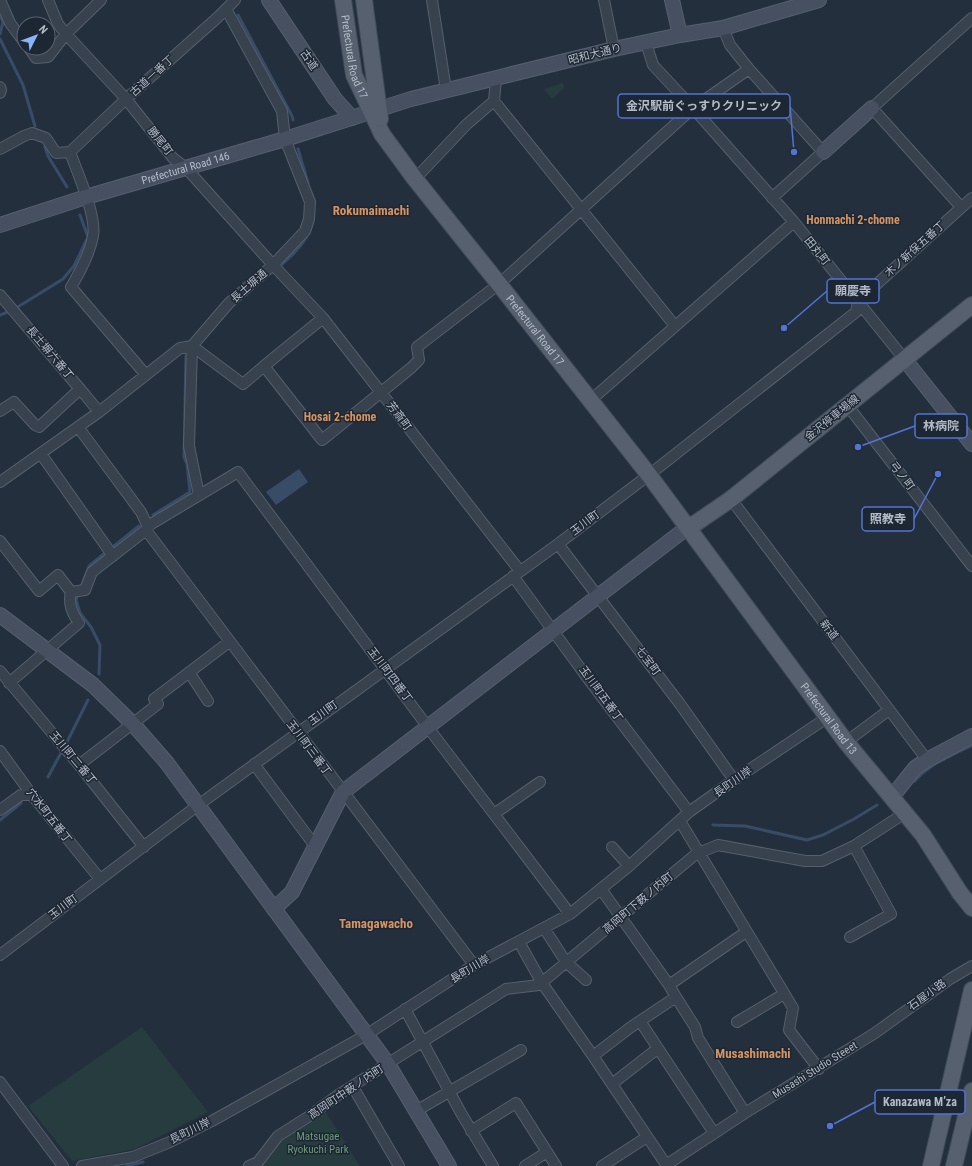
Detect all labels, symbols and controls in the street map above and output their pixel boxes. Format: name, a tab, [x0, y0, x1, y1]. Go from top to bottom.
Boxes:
street label: Prefectural Road 17	[339, 14, 371, 100]
north arrow	[16, 16, 56, 56]
text: N	[36, 23, 50, 37]
street label: 昭和大通り	[567, 41, 623, 67]
street label: 古道	[297, 47, 321, 73]
street label: 古道一番丁	[127, 53, 177, 99]
callout: 金沢駅前ぐっすりクリニック	[618, 94, 790, 118]
text: 金沢駅前ぐっすりクリニック	[626, 99, 782, 113]
street label: 勝尾町	[145, 124, 175, 158]
street label: Prefectural Road 146	[140, 149, 231, 187]
district label: Rokumaimachi	[333, 203, 409, 218]
district label: Honmachi 2-chome	[806, 213, 900, 227]
street label: 木ノ新保五番丁	[882, 218, 948, 280]
street label: 田丸町	[802, 234, 832, 268]
street label: 長土塀通	[228, 267, 270, 305]
callout: 願慶寺	[827, 279, 879, 303]
text: 願慶寺	[835, 284, 871, 298]
street label: Prefectural Road 17	[504, 292, 567, 368]
street label: 長土塀六番丁	[24, 324, 76, 382]
street label: 金沢停車場線	[802, 392, 862, 444]
street label: 芳斎町	[384, 399, 414, 433]
district label: Hosai 2-chome	[304, 410, 377, 424]
callout: 林病院	[915, 414, 967, 438]
text: 林病院	[923, 419, 959, 433]
street label: 弓ノ町	[887, 459, 917, 493]
callout: 照教寺	[862, 507, 914, 531]
street label: 玉川町	[568, 508, 602, 538]
text: 照教寺	[870, 512, 906, 526]
street label: 新道	[817, 617, 841, 643]
street label: 七宝町	[633, 644, 663, 678]
street label: 玉川町四番丁	[365, 645, 415, 705]
street label: 玉川町五番丁	[576, 663, 626, 725]
street label: Prefectural Road 13	[798, 680, 860, 757]
street label: 玉川町	[306, 698, 340, 728]
street label: 玉川町三番丁	[284, 718, 334, 778]
street label: 玉川町二番丁	[47, 729, 99, 787]
street label: 長町川岸	[711, 764, 755, 800]
street label: 穴水町五番丁	[24, 786, 74, 846]
street label: 高岡町下薮ノ内町	[600, 870, 676, 936]
street label: 玉川町	[46, 892, 80, 922]
district label: Tamagawacho	[339, 916, 413, 931]
street label: 長町川岸	[448, 952, 492, 986]
street label: 石屋小路	[905, 977, 949, 1013]
street label: Musashi Studio Steeet	[770, 1039, 860, 1101]
district label: Musashimachi	[715, 1046, 791, 1061]
street label: 高岡町中薮ノ内町	[306, 1062, 386, 1122]
callout: Kanazawa M’za	[875, 1090, 965, 1114]
text: Kanazawa M’za	[883, 1095, 957, 1109]
street label: 長町川岸	[167, 1116, 213, 1146]
park label: Matsugae Ryokuchi Park	[287, 1130, 349, 1156]

